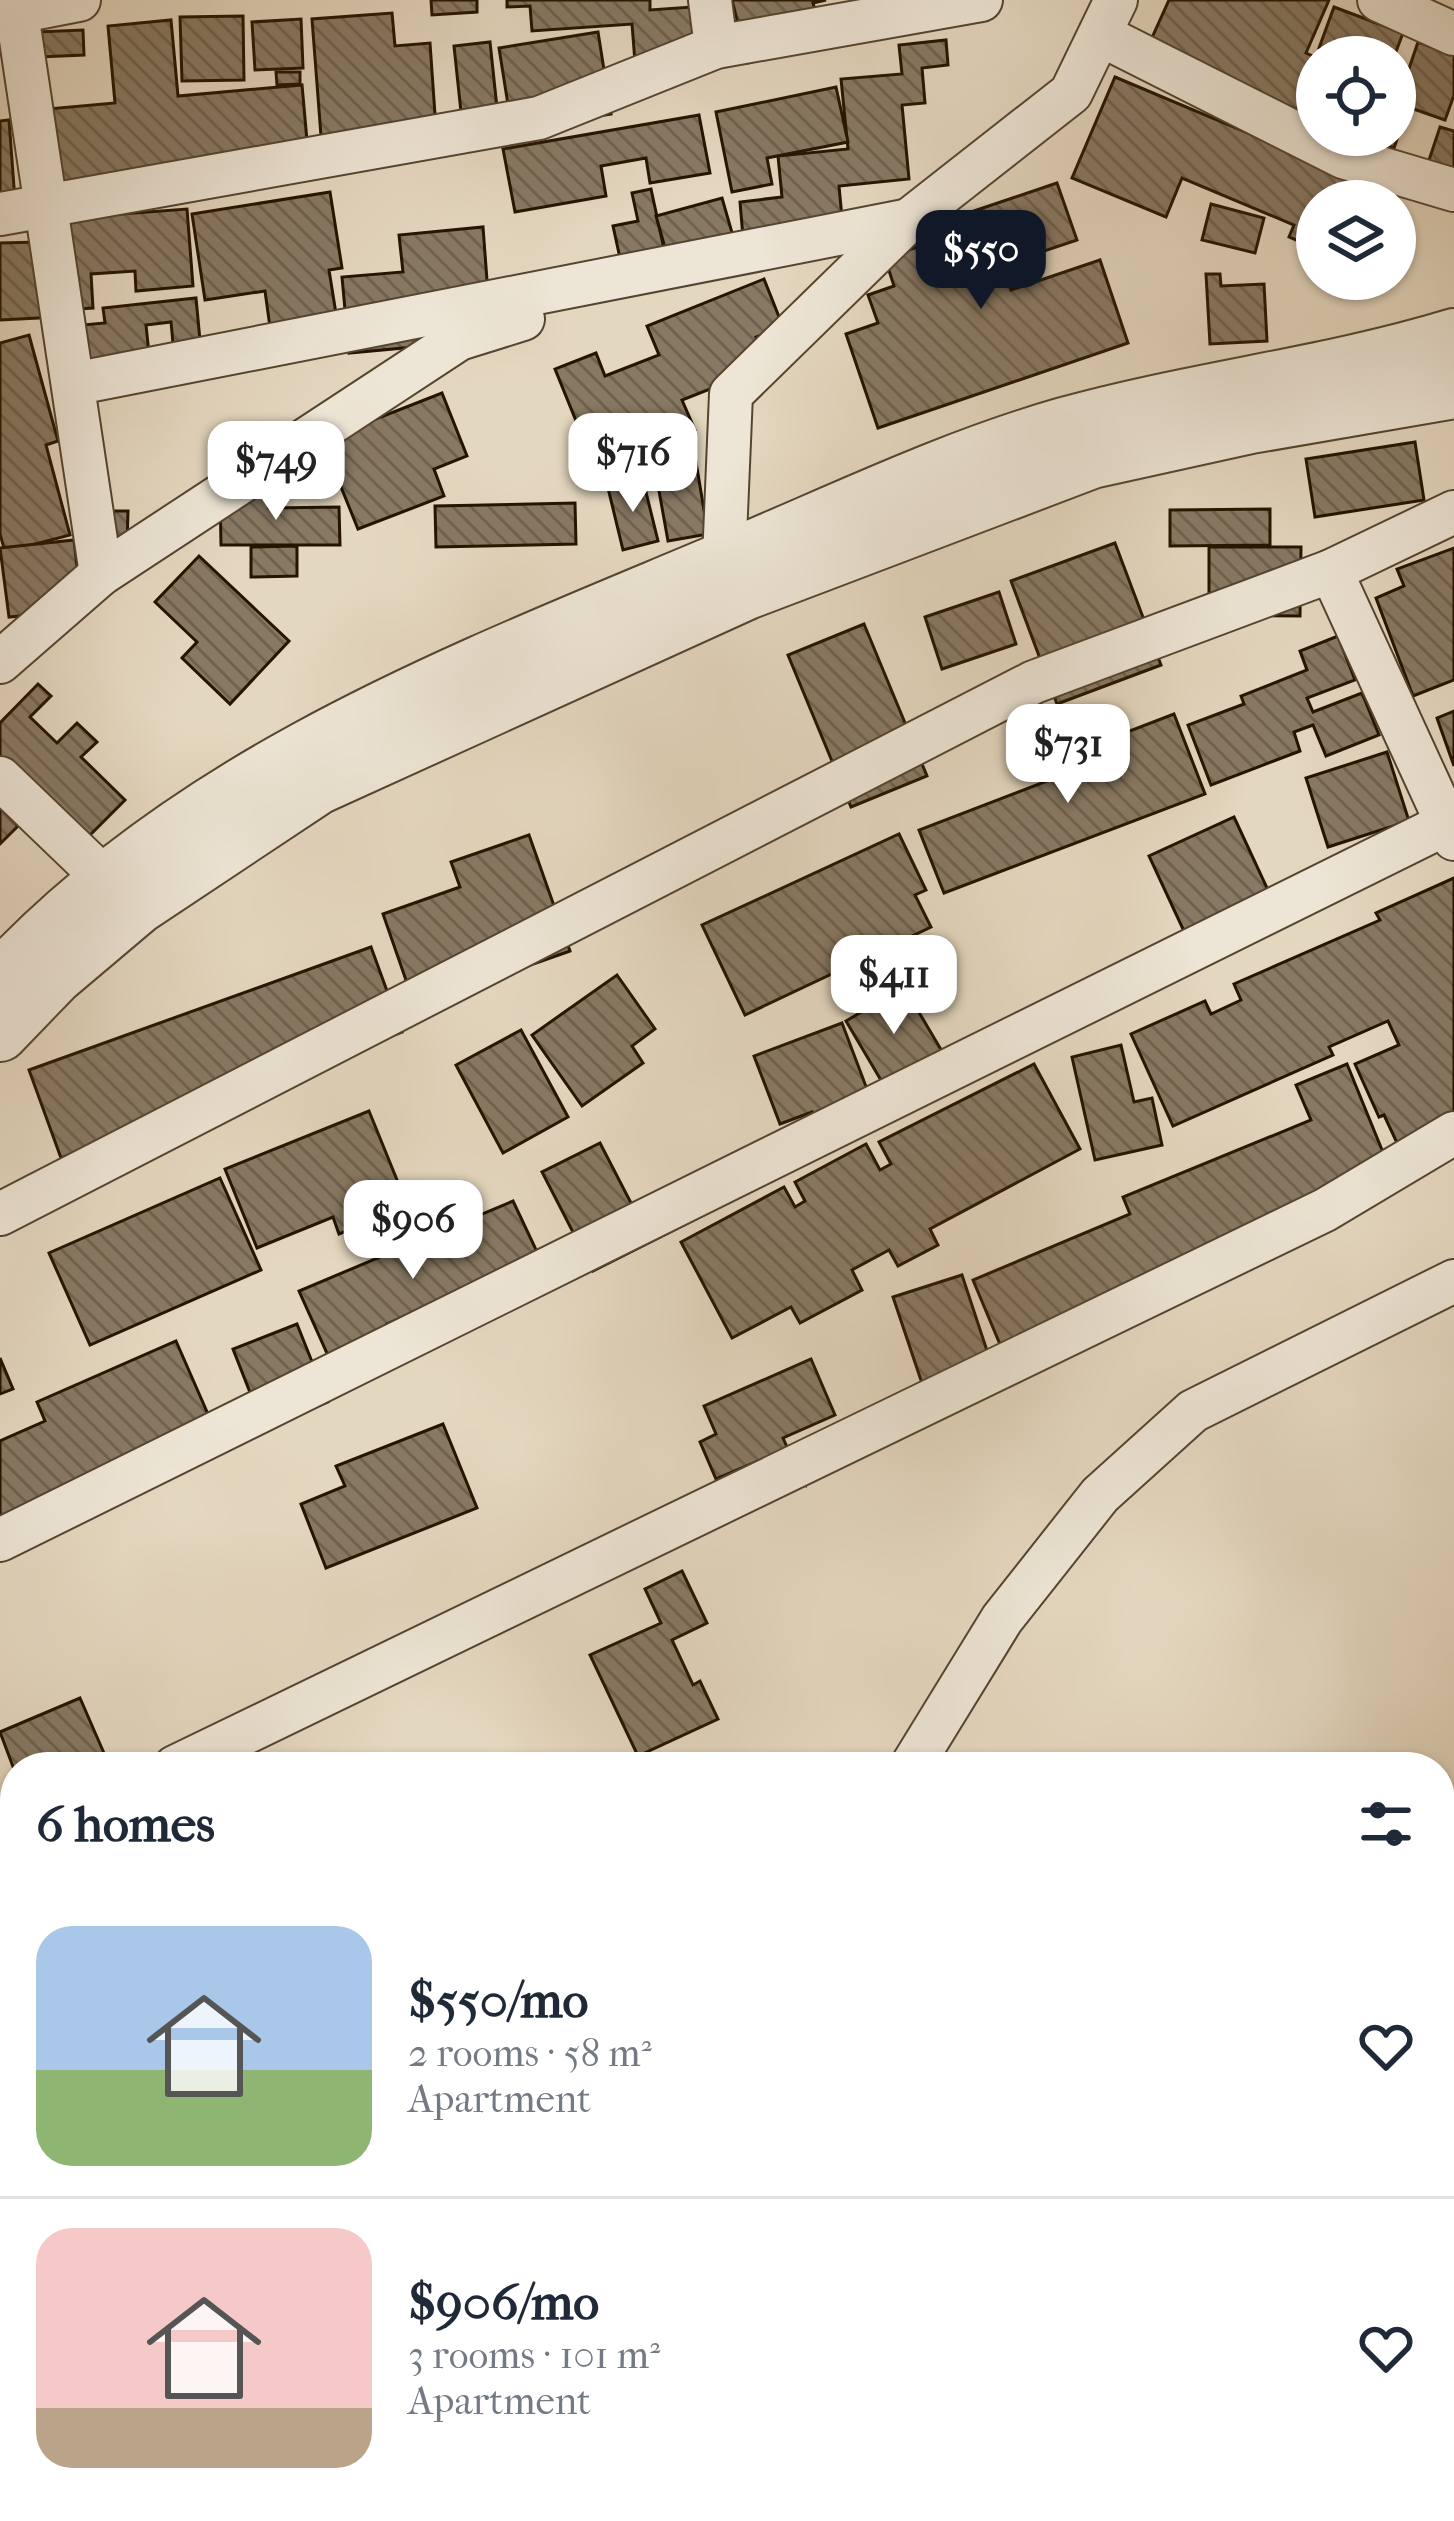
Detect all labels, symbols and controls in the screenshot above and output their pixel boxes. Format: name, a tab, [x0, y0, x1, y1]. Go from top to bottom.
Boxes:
map controls	[1296, 36, 1416, 300]
button: locate	[1296, 36, 1416, 156]
button: layers	[1296, 180, 1416, 300]
pin: $550	[910, 210, 1052, 312]
text: $550	[943, 226, 1019, 272]
pin: $716	[562, 413, 704, 515]
pin: $749	[205, 421, 347, 523]
text: $716	[595, 429, 671, 475]
text: $749	[235, 437, 317, 483]
pin: $731	[997, 704, 1139, 806]
text: $731	[1033, 720, 1103, 766]
pin: $411	[823, 935, 965, 1037]
text: $411	[858, 951, 930, 997]
pin: $906	[342, 1180, 484, 1282]
text: $906	[371, 1196, 455, 1242]
icon: filters	[1353, 1791, 1419, 1857]
text: 6 homes	[36, 1794, 215, 1854]
text: $550/mo	[408, 1970, 588, 2030]
icon: home	[132, 1974, 276, 2118]
icon: heart	[1353, 2013, 1419, 2079]
text: 2 rooms · 58 m²	[408, 2030, 652, 2076]
text: Apartment	[408, 2076, 591, 2122]
text: $906/mo	[408, 2272, 599, 2332]
icon: home	[132, 2276, 276, 2420]
icon: heart	[1353, 2315, 1419, 2381]
text: 3 rooms · 101 m²	[408, 2332, 660, 2378]
text: Apartment	[408, 2378, 591, 2424]

